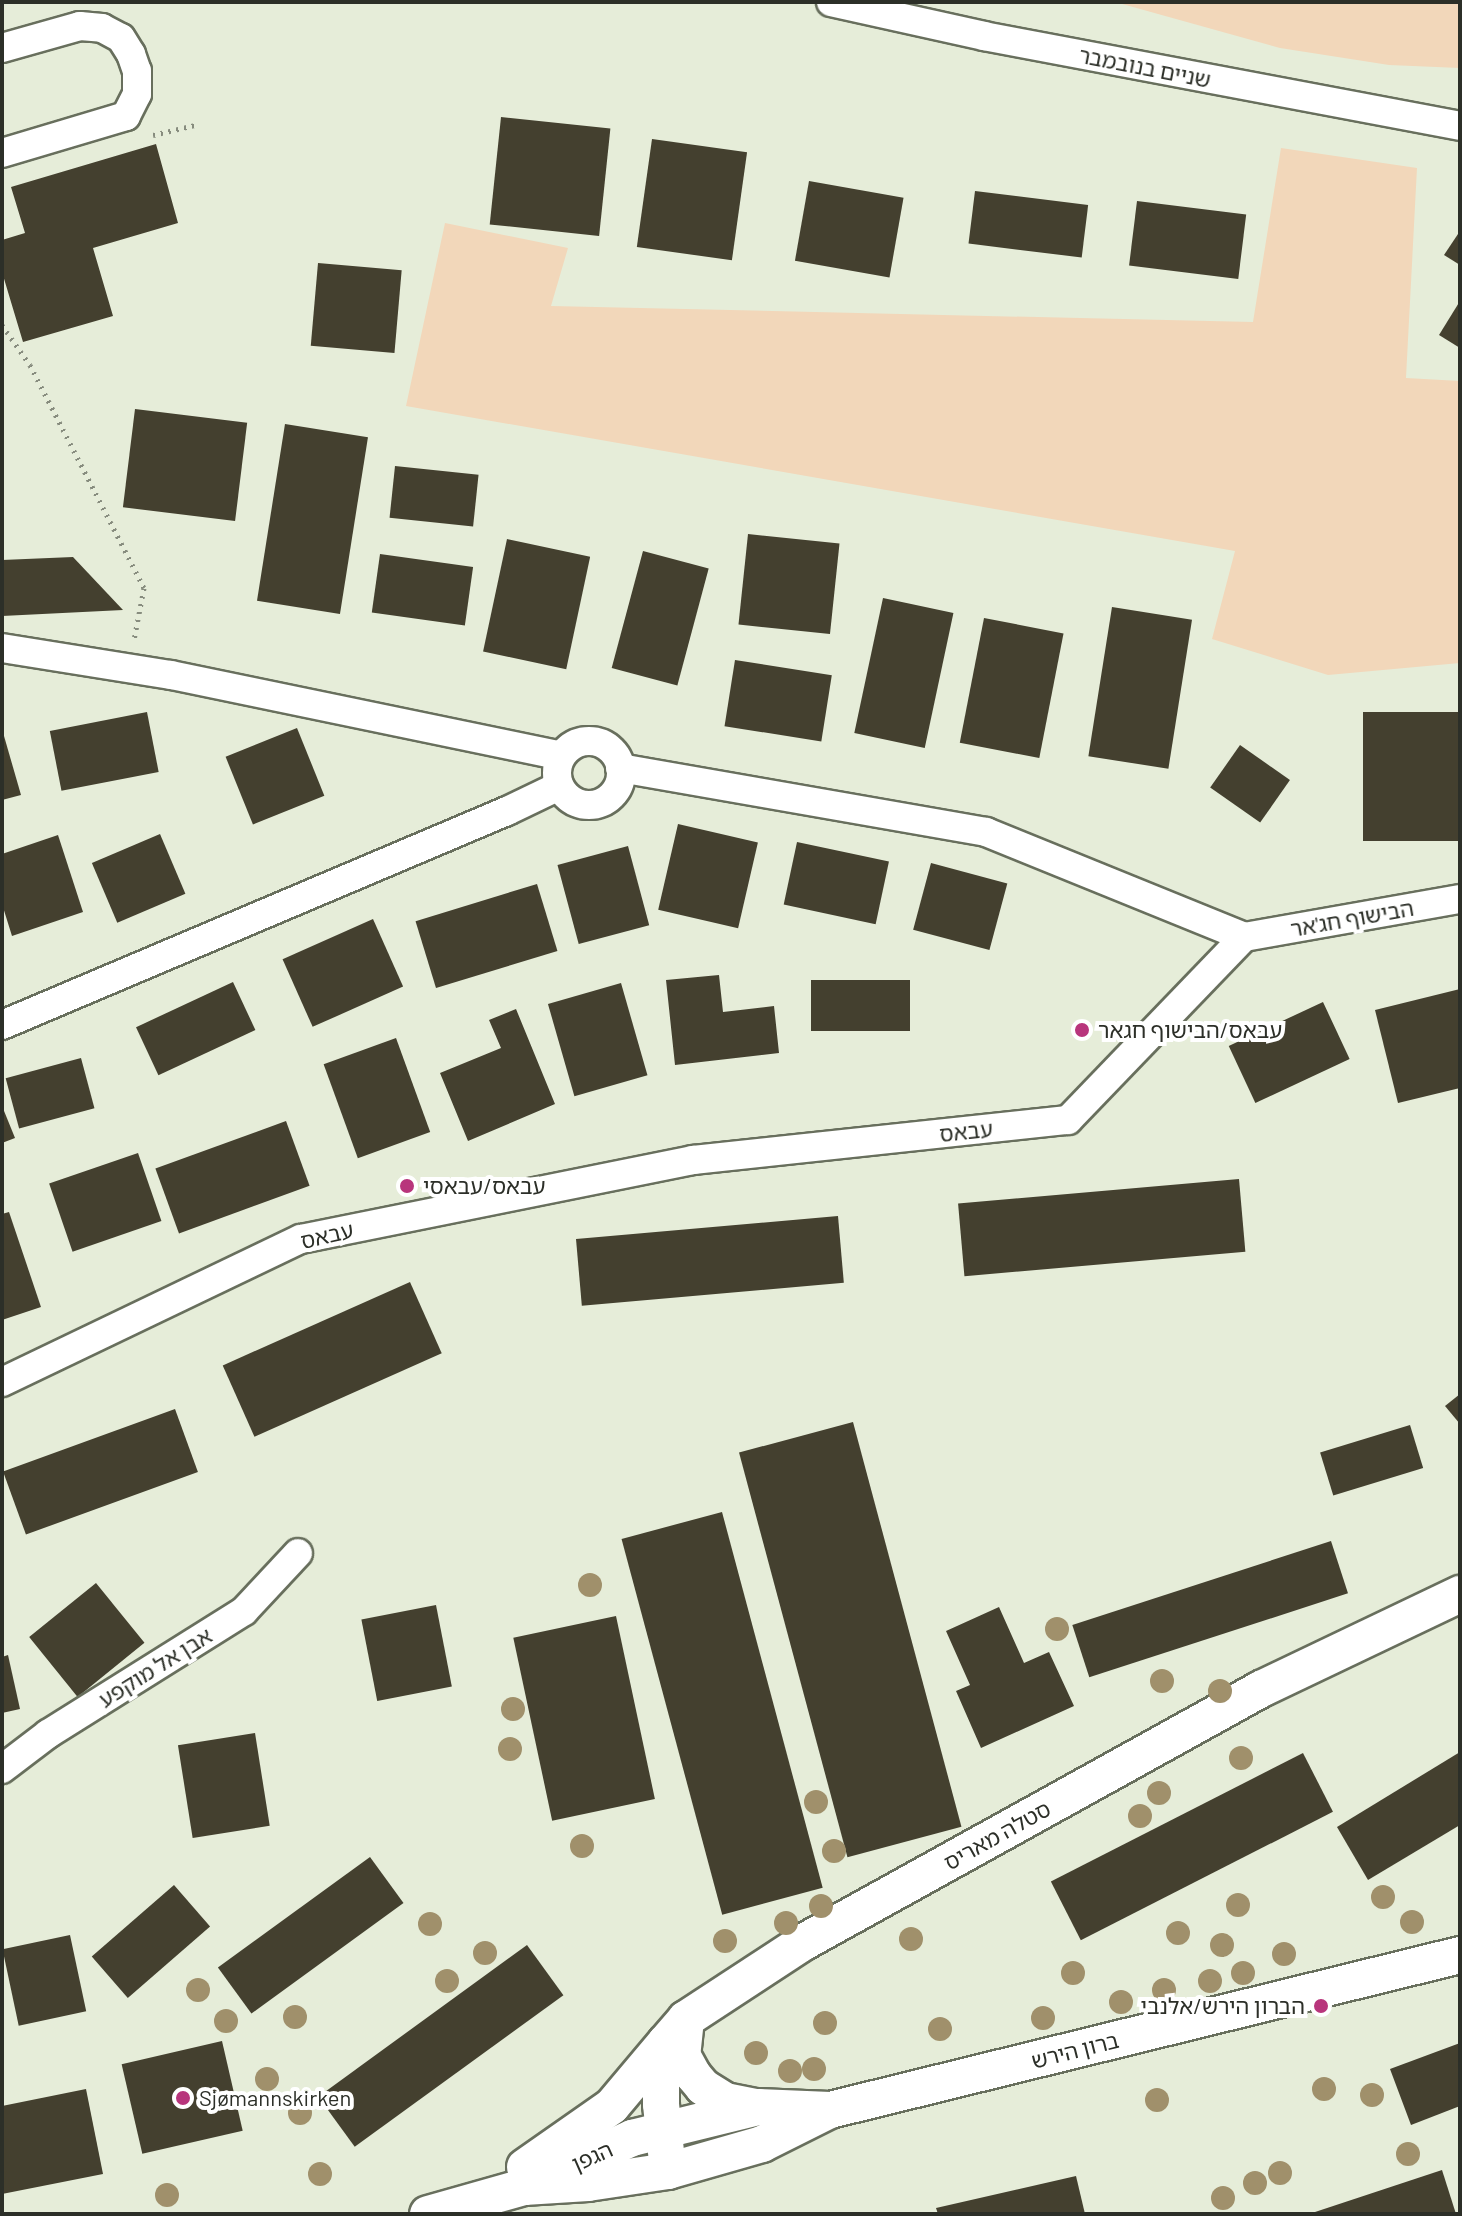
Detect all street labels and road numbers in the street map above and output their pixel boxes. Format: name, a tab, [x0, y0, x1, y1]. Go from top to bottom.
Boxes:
street label: שניים בנובמבר	[1077, 41, 1213, 93]
street label: הבישוף חג'אר	[1288, 894, 1416, 942]
street label: עבאס	[938, 1115, 994, 1147]
street label: עבאס	[298, 1216, 356, 1254]
street label: אבן אל מוקפע	[93, 1622, 217, 1712]
street label: סטלה מאריס	[939, 1795, 1055, 1875]
street label: ברון הירש	[1029, 2026, 1121, 2074]
street label: הגפן	[567, 2135, 617, 2177]

